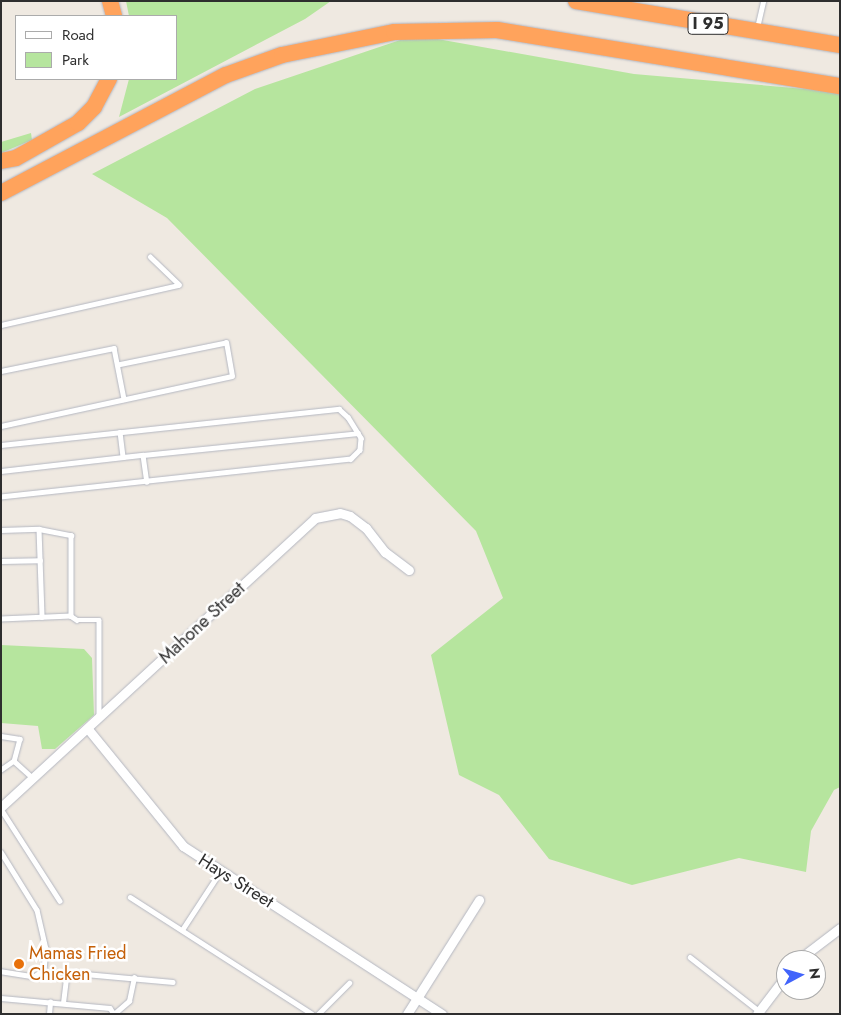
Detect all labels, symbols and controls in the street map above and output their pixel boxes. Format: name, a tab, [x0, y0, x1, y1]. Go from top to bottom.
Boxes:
road number: I 95	[687, 10, 729, 38]
legend	[15, 15, 178, 80]
text: Road	[62, 24, 94, 46]
text: Park	[62, 49, 89, 71]
street label: Mahone Street	[155, 578, 249, 668]
street label: Hays Street	[194, 849, 278, 913]
place label: Mamas Fried Chicken	[29, 943, 127, 986]
north arrow	[776, 950, 826, 1000]
marker: Mamas Fried Chicken	[13, 958, 25, 970]
text: N	[804, 967, 825, 980]

